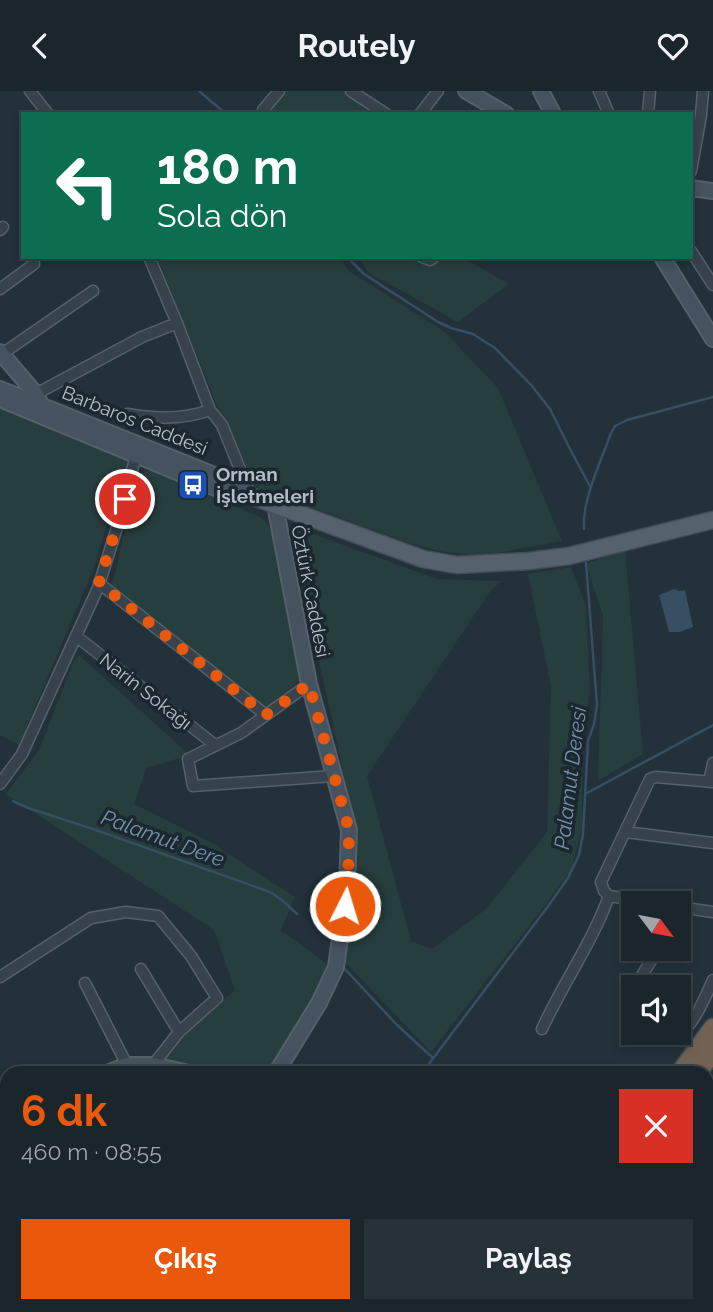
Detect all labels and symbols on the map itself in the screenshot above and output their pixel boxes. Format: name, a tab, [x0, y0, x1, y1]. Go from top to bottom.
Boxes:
street label: Barbaros Caddesi	[59, 381, 211, 459]
place label: Orman İşletmeleri	[216, 463, 314, 507]
bus stop icon: Orman İşletmeleri	[176, 468, 210, 502]
pin	[95, 469, 155, 529]
street label: Öztürk Caddesi	[287, 523, 335, 659]
street label: Narin Sokağı	[96, 648, 196, 734]
water label: Palamut Deresi	[549, 705, 591, 851]
water label: Palamut Dere	[98, 804, 228, 872]
position arrow	[308, 869, 382, 943]
north arrow	[621, 891, 691, 961]

